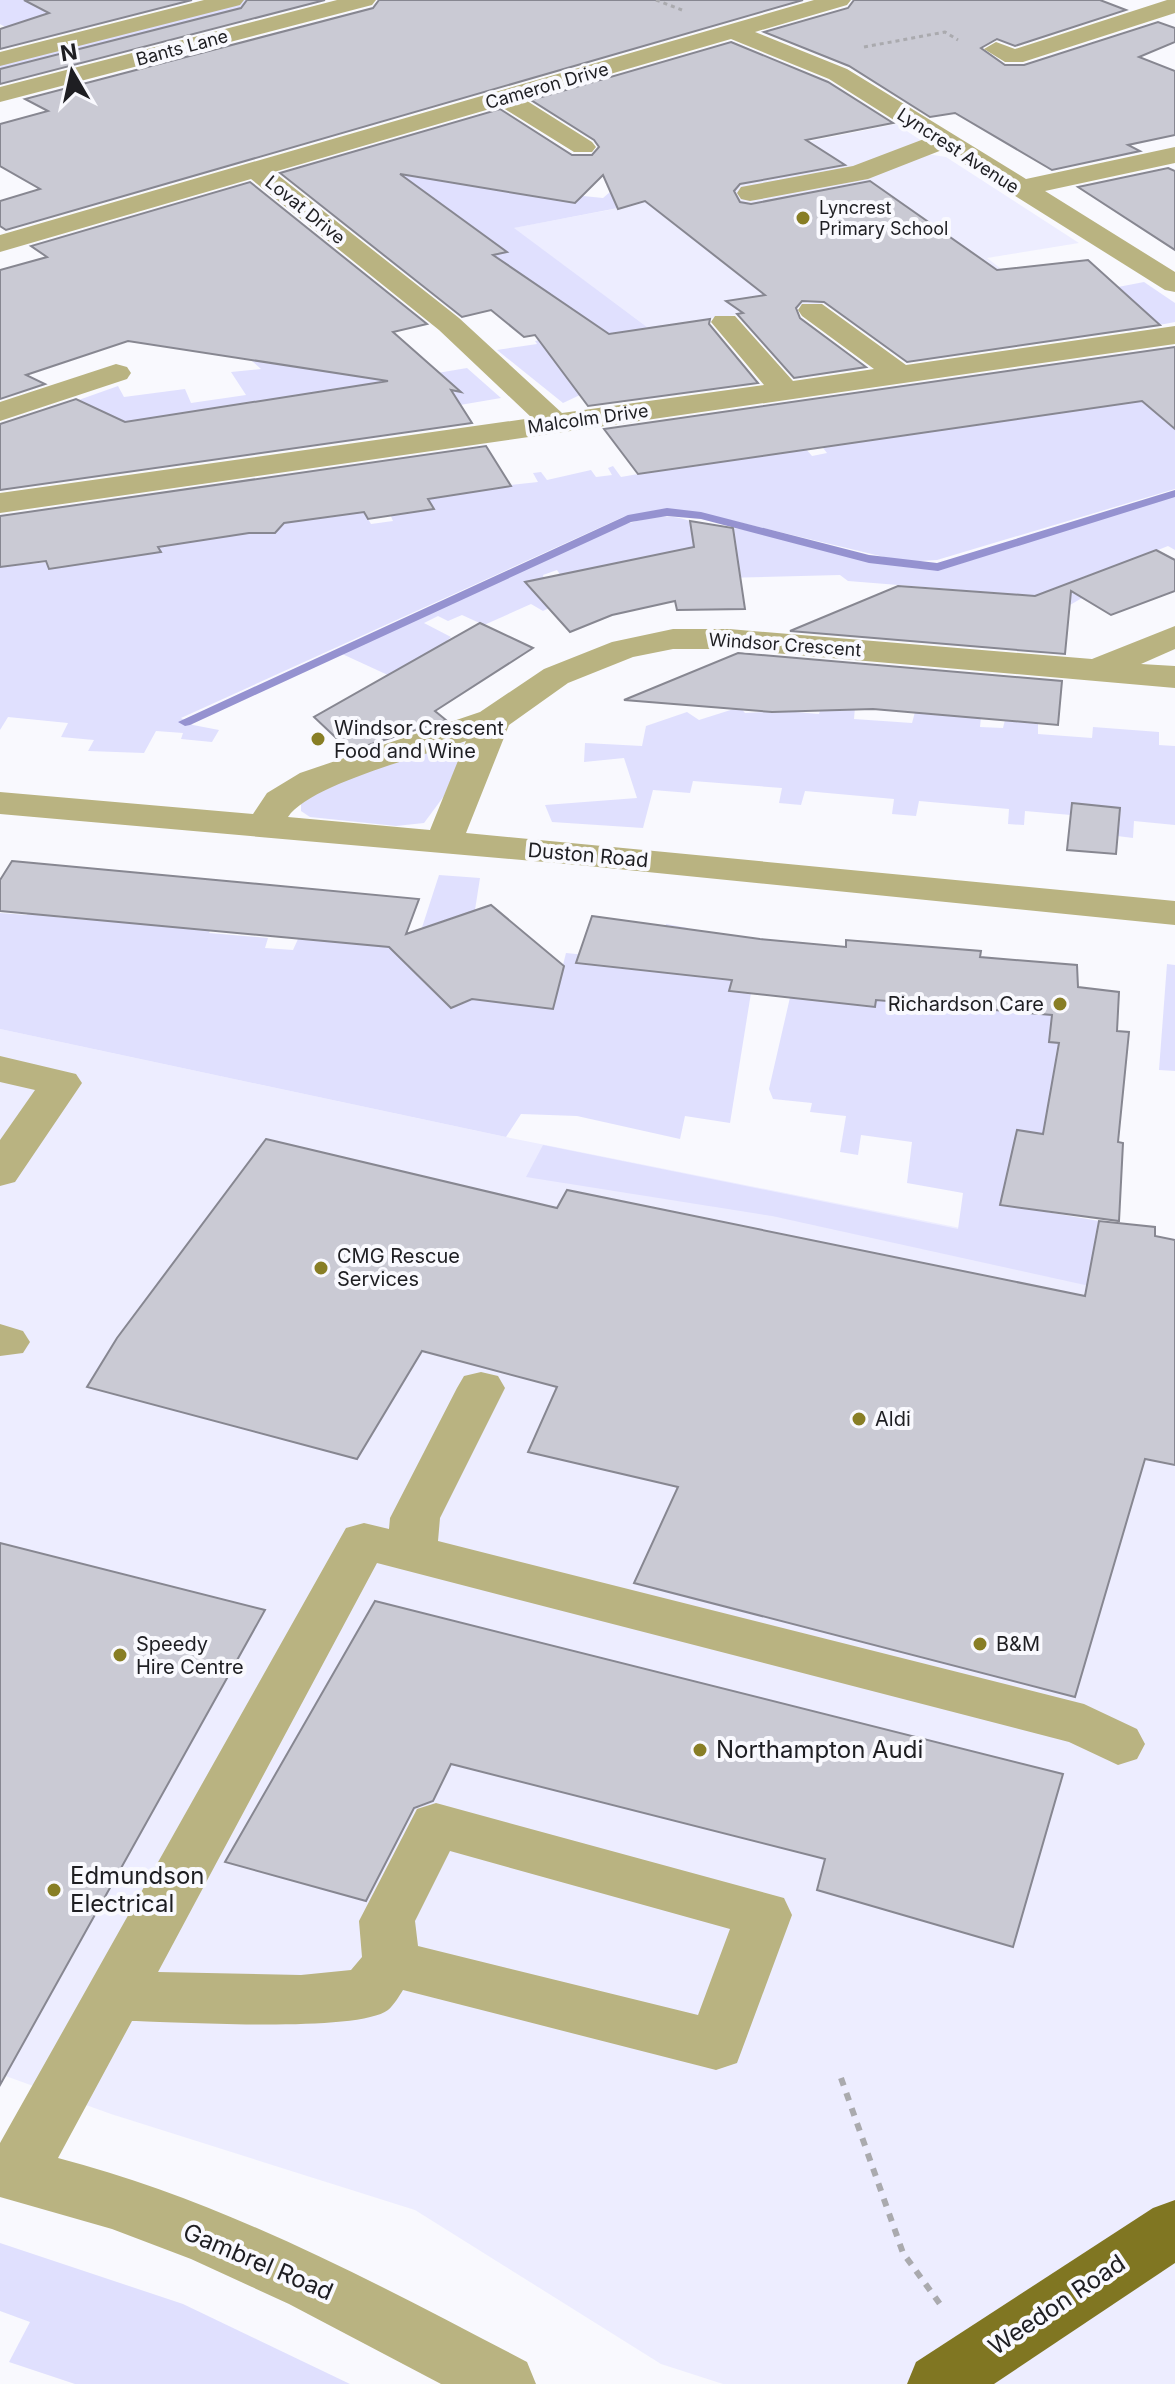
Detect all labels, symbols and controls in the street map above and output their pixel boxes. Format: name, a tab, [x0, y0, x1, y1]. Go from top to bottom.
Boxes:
street label: Bants Lane	[134, 25, 230, 70]
north arrow	[32, 32, 112, 112]
text: N	[59, 38, 79, 66]
street label: Cameron Drive	[483, 58, 611, 113]
street label: Lyncrest Avenue	[894, 103, 1023, 198]
street label: Lovat Drive	[261, 171, 349, 248]
place label: Lyncrest Primary School	[819, 197, 948, 239]
marker: Lyncrest Primary School	[794, 209, 812, 227]
street label: Malcolm Drive	[526, 400, 650, 437]
street label: Windsor Crescent	[708, 629, 862, 660]
place label: Windsor Crescent Food and Wine	[334, 716, 504, 763]
marker: Windsor Crescent Food and Wine	[309, 730, 327, 748]
street label: Duston Road	[527, 838, 649, 872]
place label: Richardson Care	[888, 992, 1044, 1016]
marker: Richardson Care	[1051, 995, 1069, 1013]
place label: CMG Rescue Services	[337, 1244, 460, 1291]
marker: CMG Rescue Services	[312, 1259, 330, 1277]
place label: Aldi	[875, 1407, 911, 1431]
marker: Aldi	[850, 1410, 868, 1428]
place label: Speedy Hire Centre	[136, 1632, 244, 1679]
place label: B&M	[996, 1632, 1040, 1656]
marker: B&M	[971, 1635, 989, 1653]
marker: Speedy Hire Centre	[111, 1646, 129, 1664]
place label: Northampton Audi	[716, 1735, 923, 1764]
marker: Northampton Audi	[691, 1741, 709, 1759]
place label: Edmundson Electrical	[70, 1861, 204, 1918]
marker: Edmundson Electrical	[45, 1881, 63, 1899]
street label: Gambrel Road	[179, 2217, 338, 2306]
street label: Weedon Road	[983, 2248, 1130, 2361]

